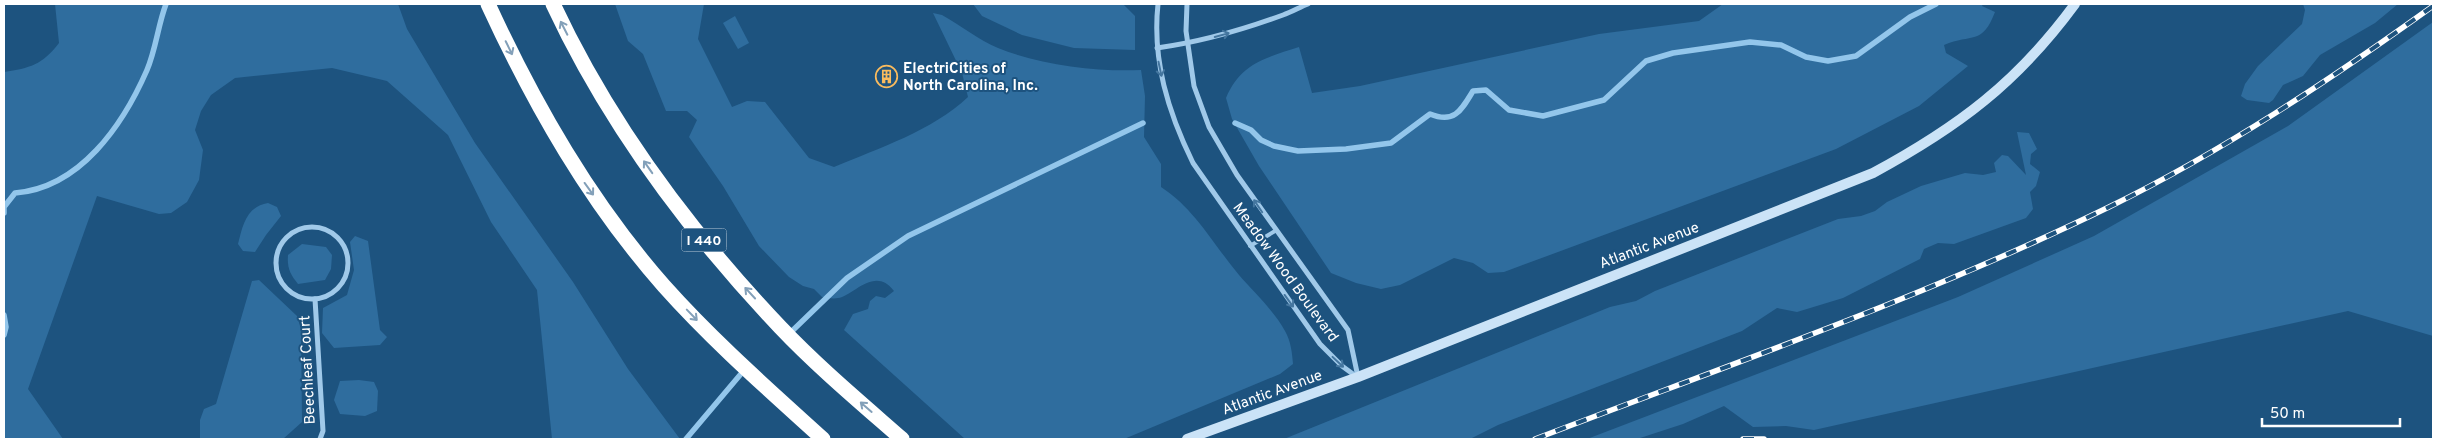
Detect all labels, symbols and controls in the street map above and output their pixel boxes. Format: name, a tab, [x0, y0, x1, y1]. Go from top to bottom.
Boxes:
one-way arrow	[559, 21, 568, 36]
one-way arrow	[1213, 30, 1229, 40]
one-way arrow	[505, 40, 514, 55]
place label: ElectriCities of North Carolina, Inc.	[903, 60, 1038, 96]
one-way arrow	[1156, 61, 1165, 77]
building icon: ElectriCities of North Carolina, Inc.	[875, 65, 899, 89]
one-way arrow	[643, 160, 653, 174]
one-way arrow	[584, 182, 594, 196]
street label: Meadow Wood Boulevard	[1228, 199, 1342, 346]
one-way arrow	[1253, 199, 1263, 213]
street label: Atlantic Avenue	[1597, 219, 1702, 274]
road number: I 440	[682, 228, 726, 252]
one-way arrow	[744, 287, 756, 300]
one-way arrow	[1284, 294, 1294, 308]
one-way arrow	[685, 309, 698, 321]
street label: Beechleaf Court	[296, 315, 321, 425]
one-way arrow	[1331, 356, 1344, 368]
street label: Atlantic Avenue	[1220, 366, 1325, 420]
scale bar	[2262, 396, 2400, 428]
one-way arrow	[859, 401, 872, 413]
text: 50 m	[2270, 405, 2305, 424]

